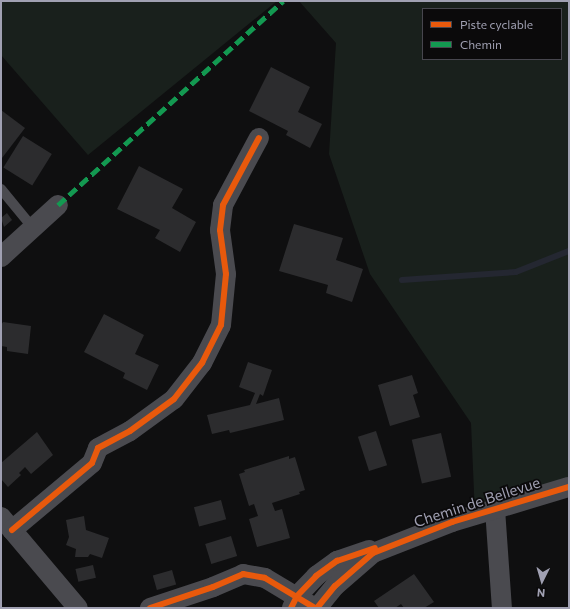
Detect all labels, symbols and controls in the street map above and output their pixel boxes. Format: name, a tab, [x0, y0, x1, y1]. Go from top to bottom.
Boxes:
legend	[422, 8, 562, 60]
text: Piste cyclable	[460, 17, 533, 31]
text: Chemin	[460, 37, 502, 51]
street label: Chemin de Bellevue	[412, 473, 542, 531]
north arrow	[522, 561, 562, 601]
text: N	[536, 587, 546, 600]

